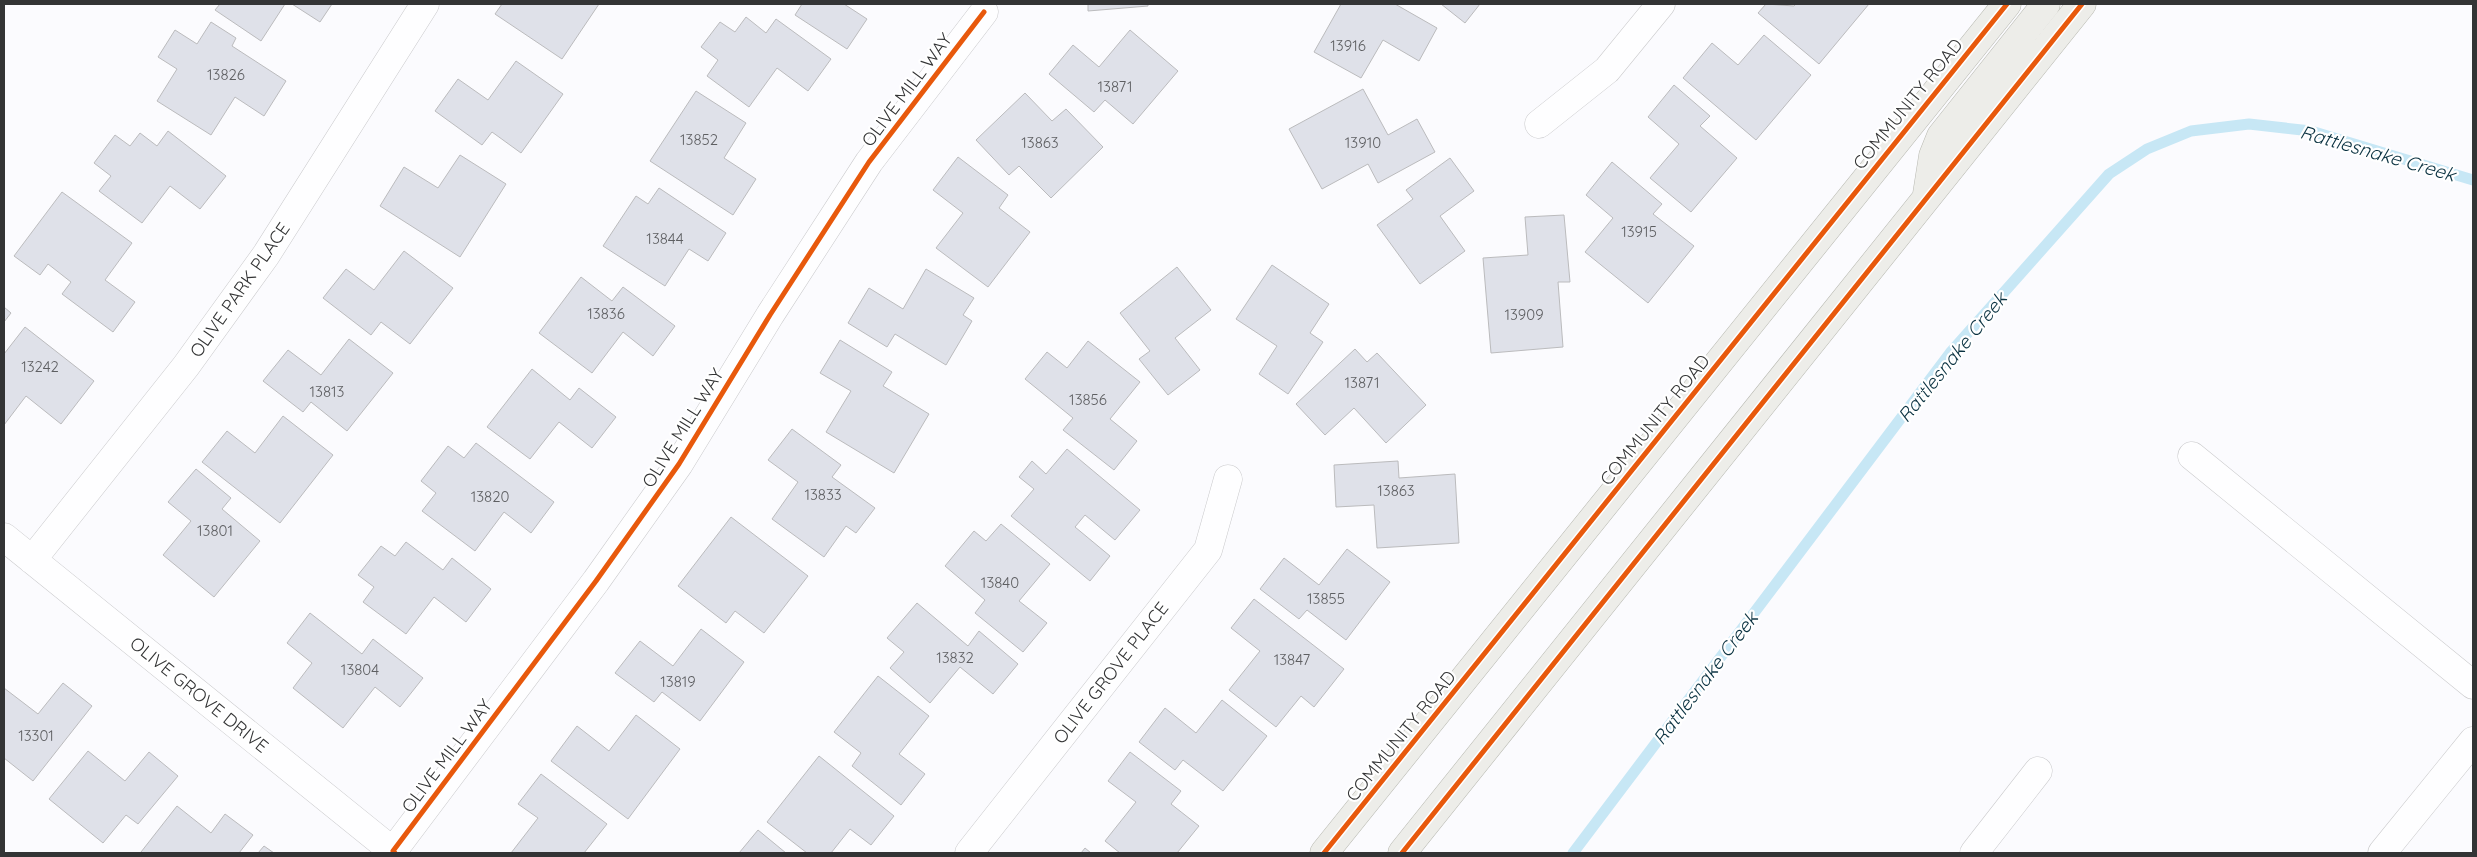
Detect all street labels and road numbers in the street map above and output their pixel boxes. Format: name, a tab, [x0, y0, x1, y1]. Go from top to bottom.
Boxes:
street label: OLIVE MILL WAY	[856, 28, 957, 151]
street label: COMMUNITY ROAD	[1848, 33, 1968, 174]
street label: OLIVE PARK PLACE	[184, 218, 295, 362]
street label: COMMUNITY ROAD	[1595, 349, 1715, 490]
street label: OLIVE MILL WAY	[637, 364, 728, 492]
street label: OLIVE GROVE PLACE	[1048, 597, 1173, 748]
street label: OLIVE GROVE DRIVE	[125, 632, 273, 758]
street label: COMMUNITY ROAD	[1341, 665, 1461, 806]
street label: OLIVE MILL WAY	[396, 694, 497, 817]

